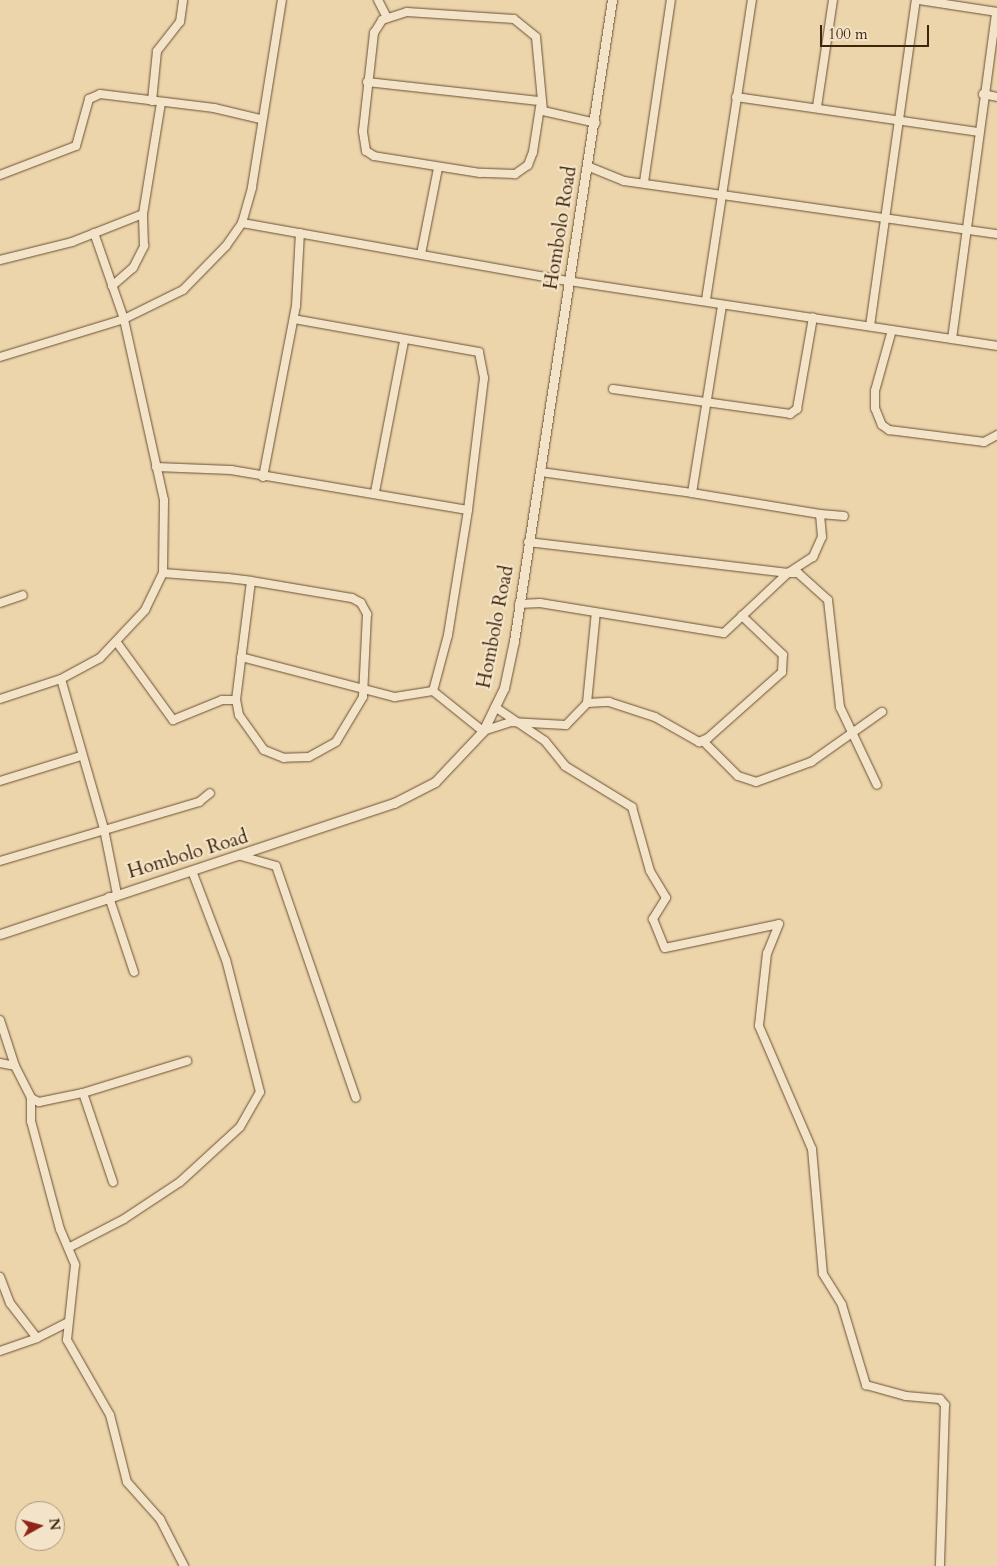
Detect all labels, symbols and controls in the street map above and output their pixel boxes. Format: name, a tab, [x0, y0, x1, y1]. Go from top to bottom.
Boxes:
scale bar	[822, 15, 931, 47]
text: 100 m	[828, 24, 868, 44]
street label: Hombolo Road	[540, 165, 582, 291]
street label: Hombolo Road	[473, 564, 519, 690]
street label: Hombolo Road	[125, 826, 251, 884]
north arrow	[15, 1501, 65, 1551]
text: N	[44, 1517, 65, 1531]

